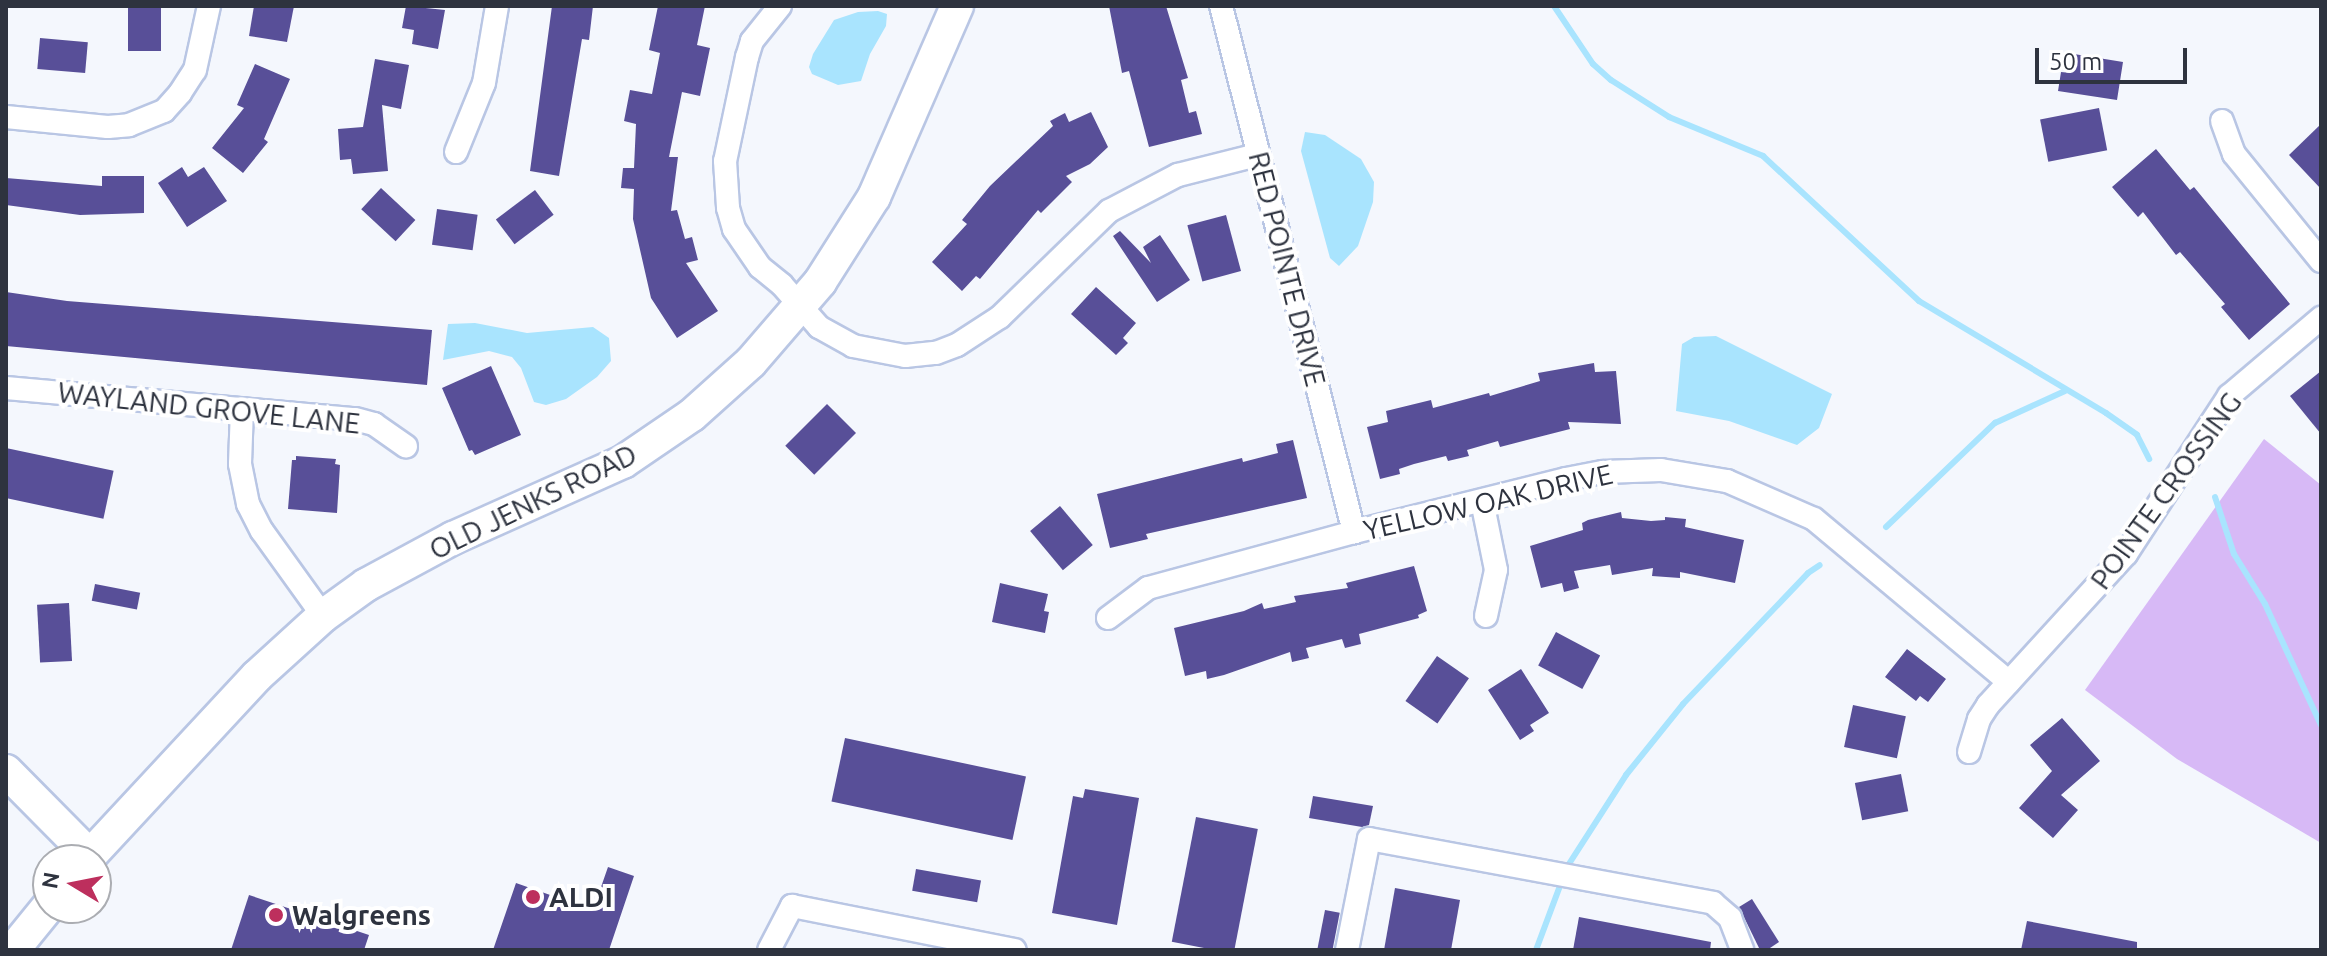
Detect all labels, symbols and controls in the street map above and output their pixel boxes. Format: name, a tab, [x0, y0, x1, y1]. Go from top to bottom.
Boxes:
scale bar	[2039, 32, 2191, 82]
text: 50 m	[2049, 48, 2102, 75]
street label: RED POINTE DRIVE	[1242, 148, 1332, 390]
street label: WAYLAND GROVE LANE	[56, 375, 362, 441]
street label: POINTE CROSSING	[2083, 386, 2249, 596]
street label: OLD JENKS ROAD	[424, 437, 642, 567]
street label: YELLOW OAK DRIVE	[1360, 457, 1616, 547]
north arrow	[32, 844, 112, 924]
text: N	[36, 870, 64, 890]
place label: ALDI	[549, 880, 613, 914]
marker: ALDI	[524, 888, 542, 906]
place label: Walgreens	[292, 898, 431, 932]
marker: Walgreens	[267, 906, 285, 924]

